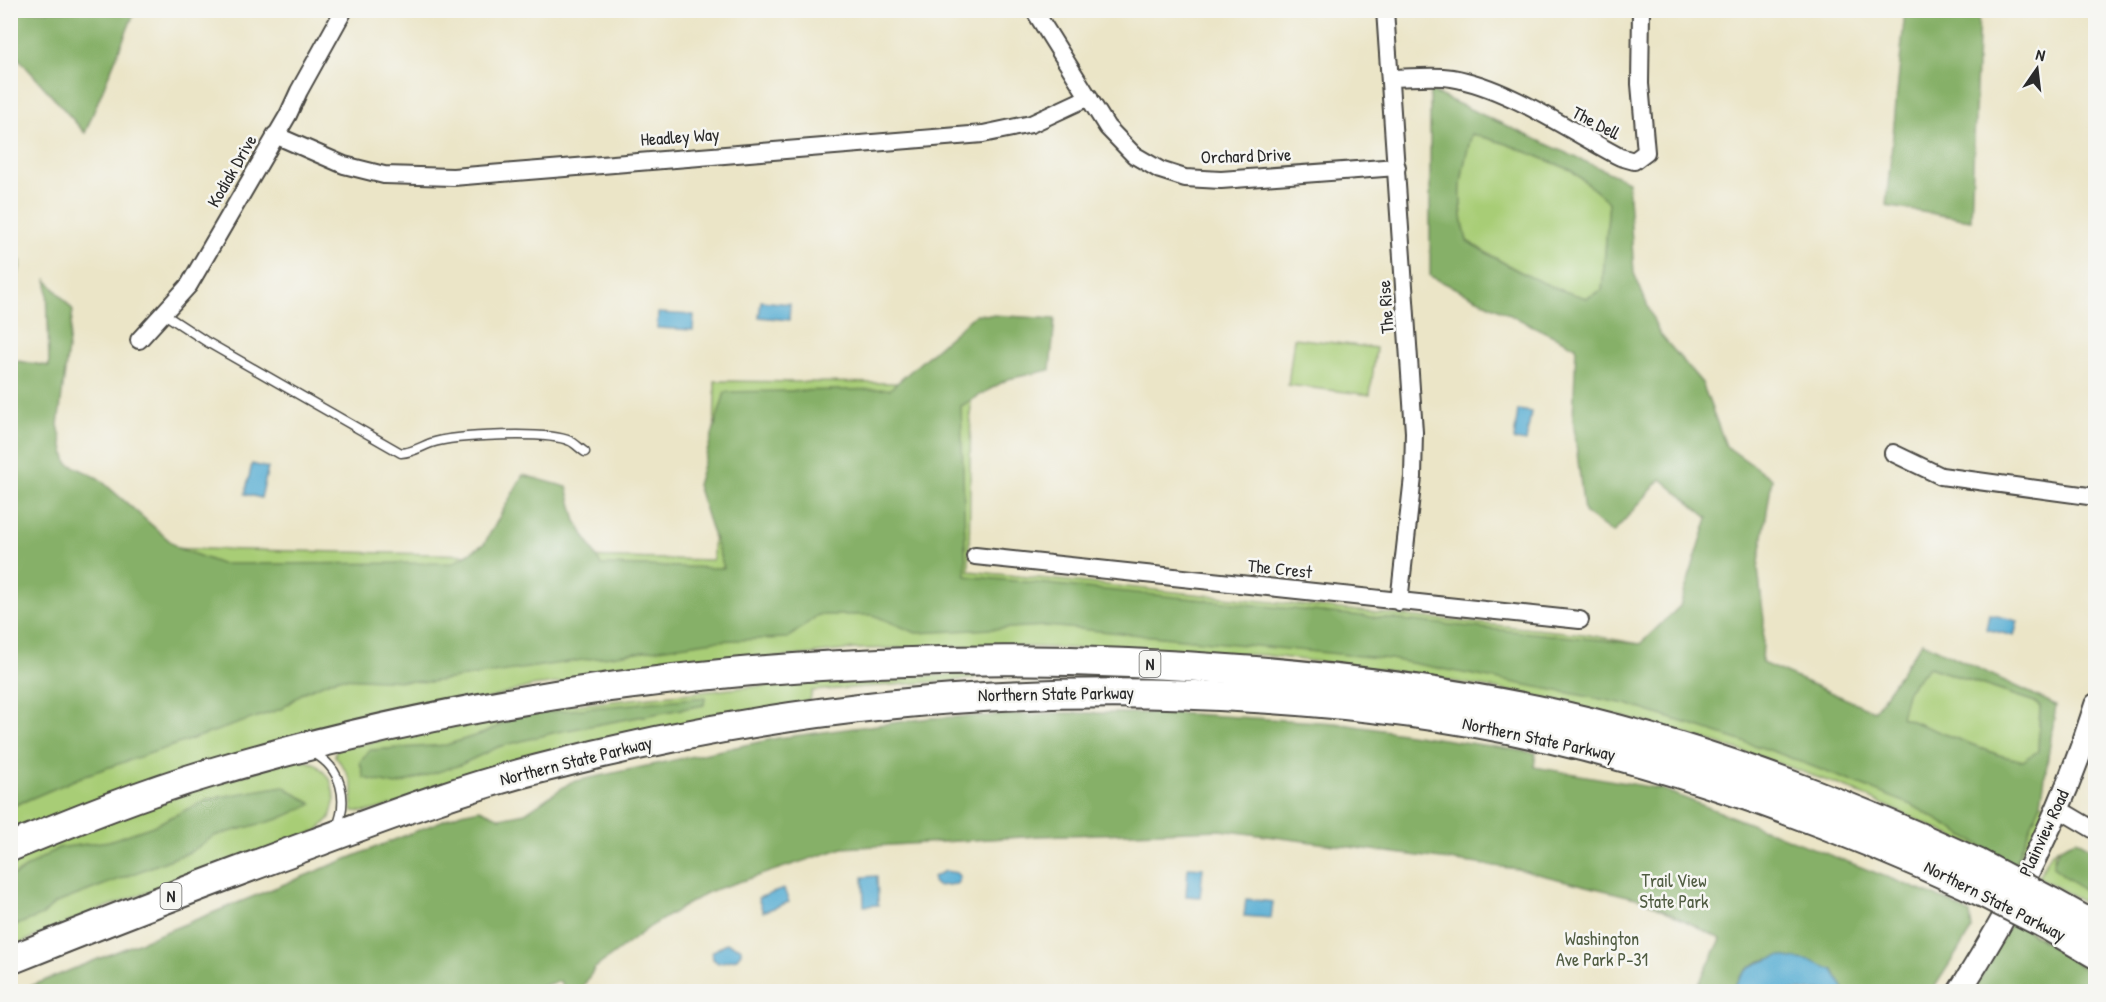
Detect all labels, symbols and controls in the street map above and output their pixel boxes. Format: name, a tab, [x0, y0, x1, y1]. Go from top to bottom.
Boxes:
north arrow	[2007, 39, 2067, 99]
text: N	[2034, 43, 2048, 66]
street label: The Dell	[1568, 100, 1625, 146]
street label: Headley Way	[640, 121, 721, 152]
street label: Kodiak Drive	[201, 130, 262, 212]
street label: Orchard Drive	[1200, 141, 1292, 170]
street label: The Rise	[1371, 279, 1400, 335]
street label: The Crest	[1247, 553, 1314, 584]
road number: N	[1140, 651, 1160, 677]
street label: Northern State Parkway	[978, 680, 1135, 707]
street label: Northern State Parkway	[1460, 710, 1618, 767]
street label: Northern State Parkway	[497, 729, 655, 792]
street label: Plainview Road	[2013, 785, 2075, 880]
street label: Northern State Parkway	[1920, 854, 2071, 947]
park label: Trail View State Park	[1639, 868, 1709, 914]
road number: N	[160, 883, 182, 909]
park label: Washington Ave Park P-31	[1556, 926, 1648, 972]

